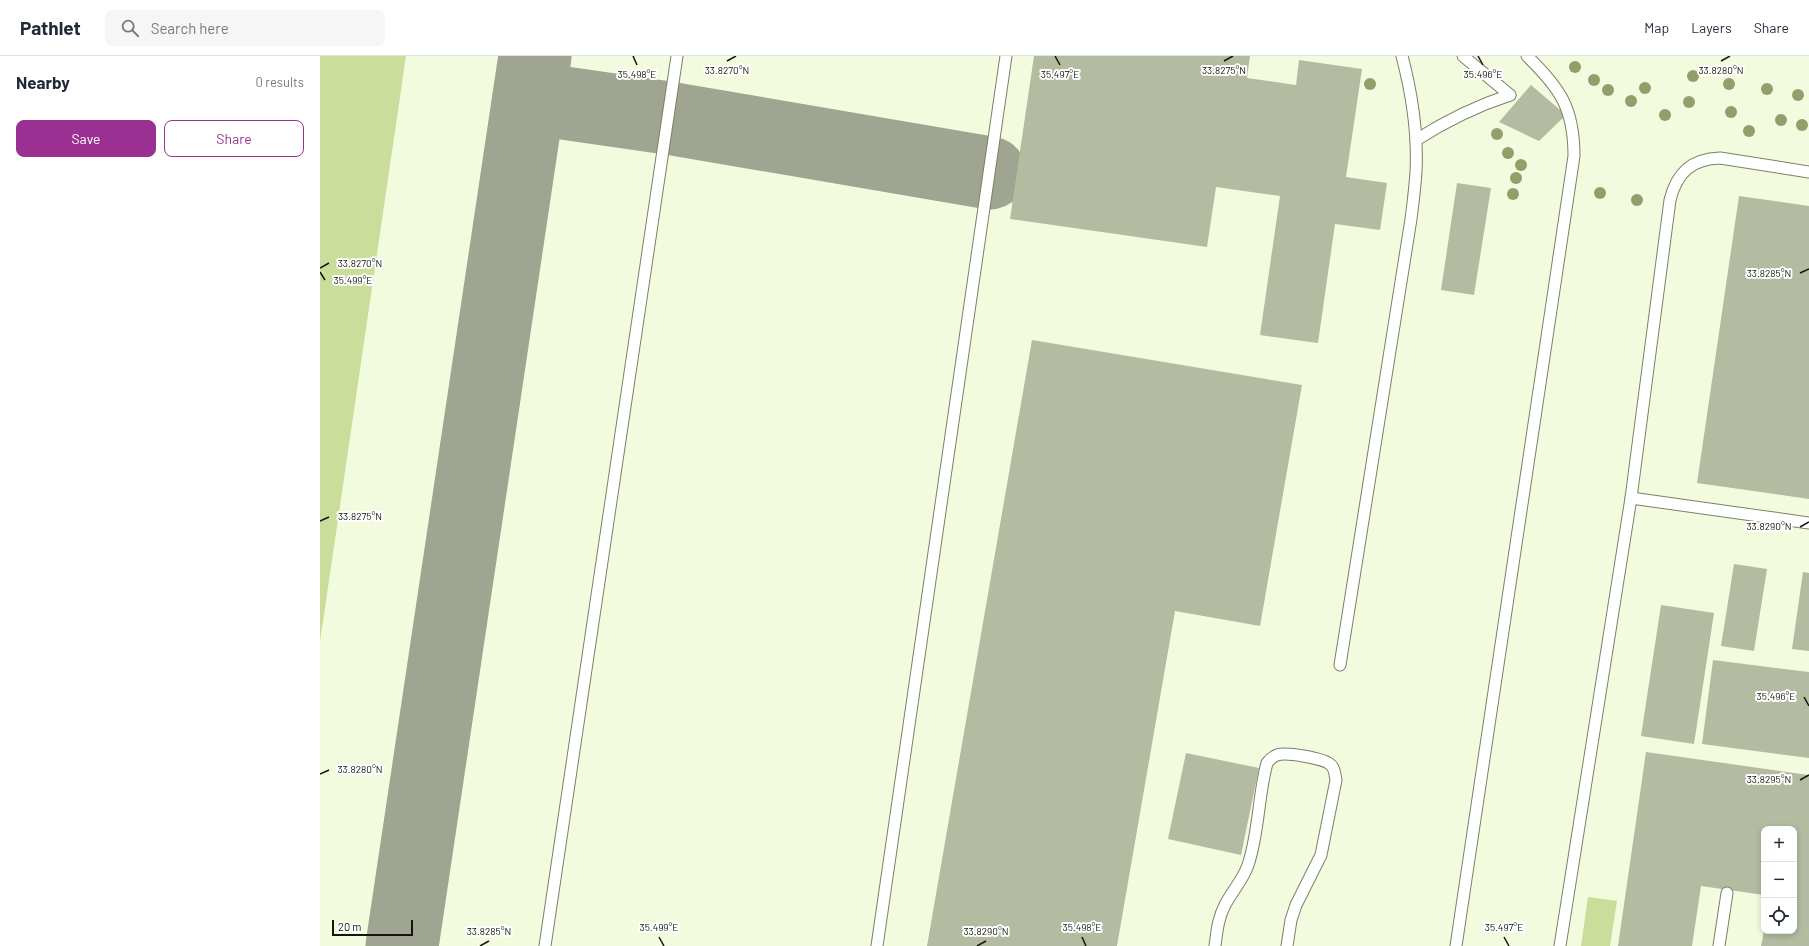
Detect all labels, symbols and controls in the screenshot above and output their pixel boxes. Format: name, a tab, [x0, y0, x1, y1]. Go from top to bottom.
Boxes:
search box	[105, 10, 385, 46]
text: Pathlet	[20, 16, 81, 39]
icon: search	[119, 17, 141, 39]
text: Search here	[151, 19, 229, 37]
text: Map	[1644, 19, 1669, 36]
text: Layers	[1691, 19, 1732, 36]
text: Share	[1754, 19, 1789, 36]
text: 33.8270°N	[705, 64, 749, 76]
text: 33.8275°N	[1202, 64, 1246, 76]
text: 33.8280°N	[1698, 64, 1744, 76]
text: 35.498°E	[618, 68, 656, 80]
text: 35.497°E	[1041, 68, 1079, 80]
text: 35.496°E	[1464, 68, 1502, 80]
text: Nearby	[16, 72, 70, 92]
text: 0 results	[255, 74, 304, 90]
button: Save	[16, 120, 156, 157]
button: Share	[164, 120, 304, 157]
text: 33.8270°N	[338, 257, 382, 269]
text: 33.8285°N	[1747, 267, 1791, 279]
text: 35.499°E	[334, 274, 372, 286]
text: 33.8275°N	[338, 510, 382, 522]
text: 33.8290°N	[1746, 520, 1792, 532]
text: 35.496°E	[1757, 690, 1795, 702]
text: 33.8280°N	[337, 763, 383, 775]
text: 33.8295°N	[1747, 773, 1791, 785]
map controls	[1761, 826, 1797, 934]
button: +	[1761, 826, 1797, 862]
button: −	[1761, 862, 1797, 898]
button: locate	[1761, 898, 1797, 934]
scale bar	[332, 918, 413, 937]
text: 20 m	[338, 920, 361, 933]
text: 35.499°E	[640, 921, 678, 933]
text: 35.498°E	[1063, 921, 1101, 933]
text: 35.497°E	[1485, 921, 1523, 933]
text: 33.8285°N	[467, 925, 511, 937]
text: 33.8290°N	[963, 925, 1009, 937]

